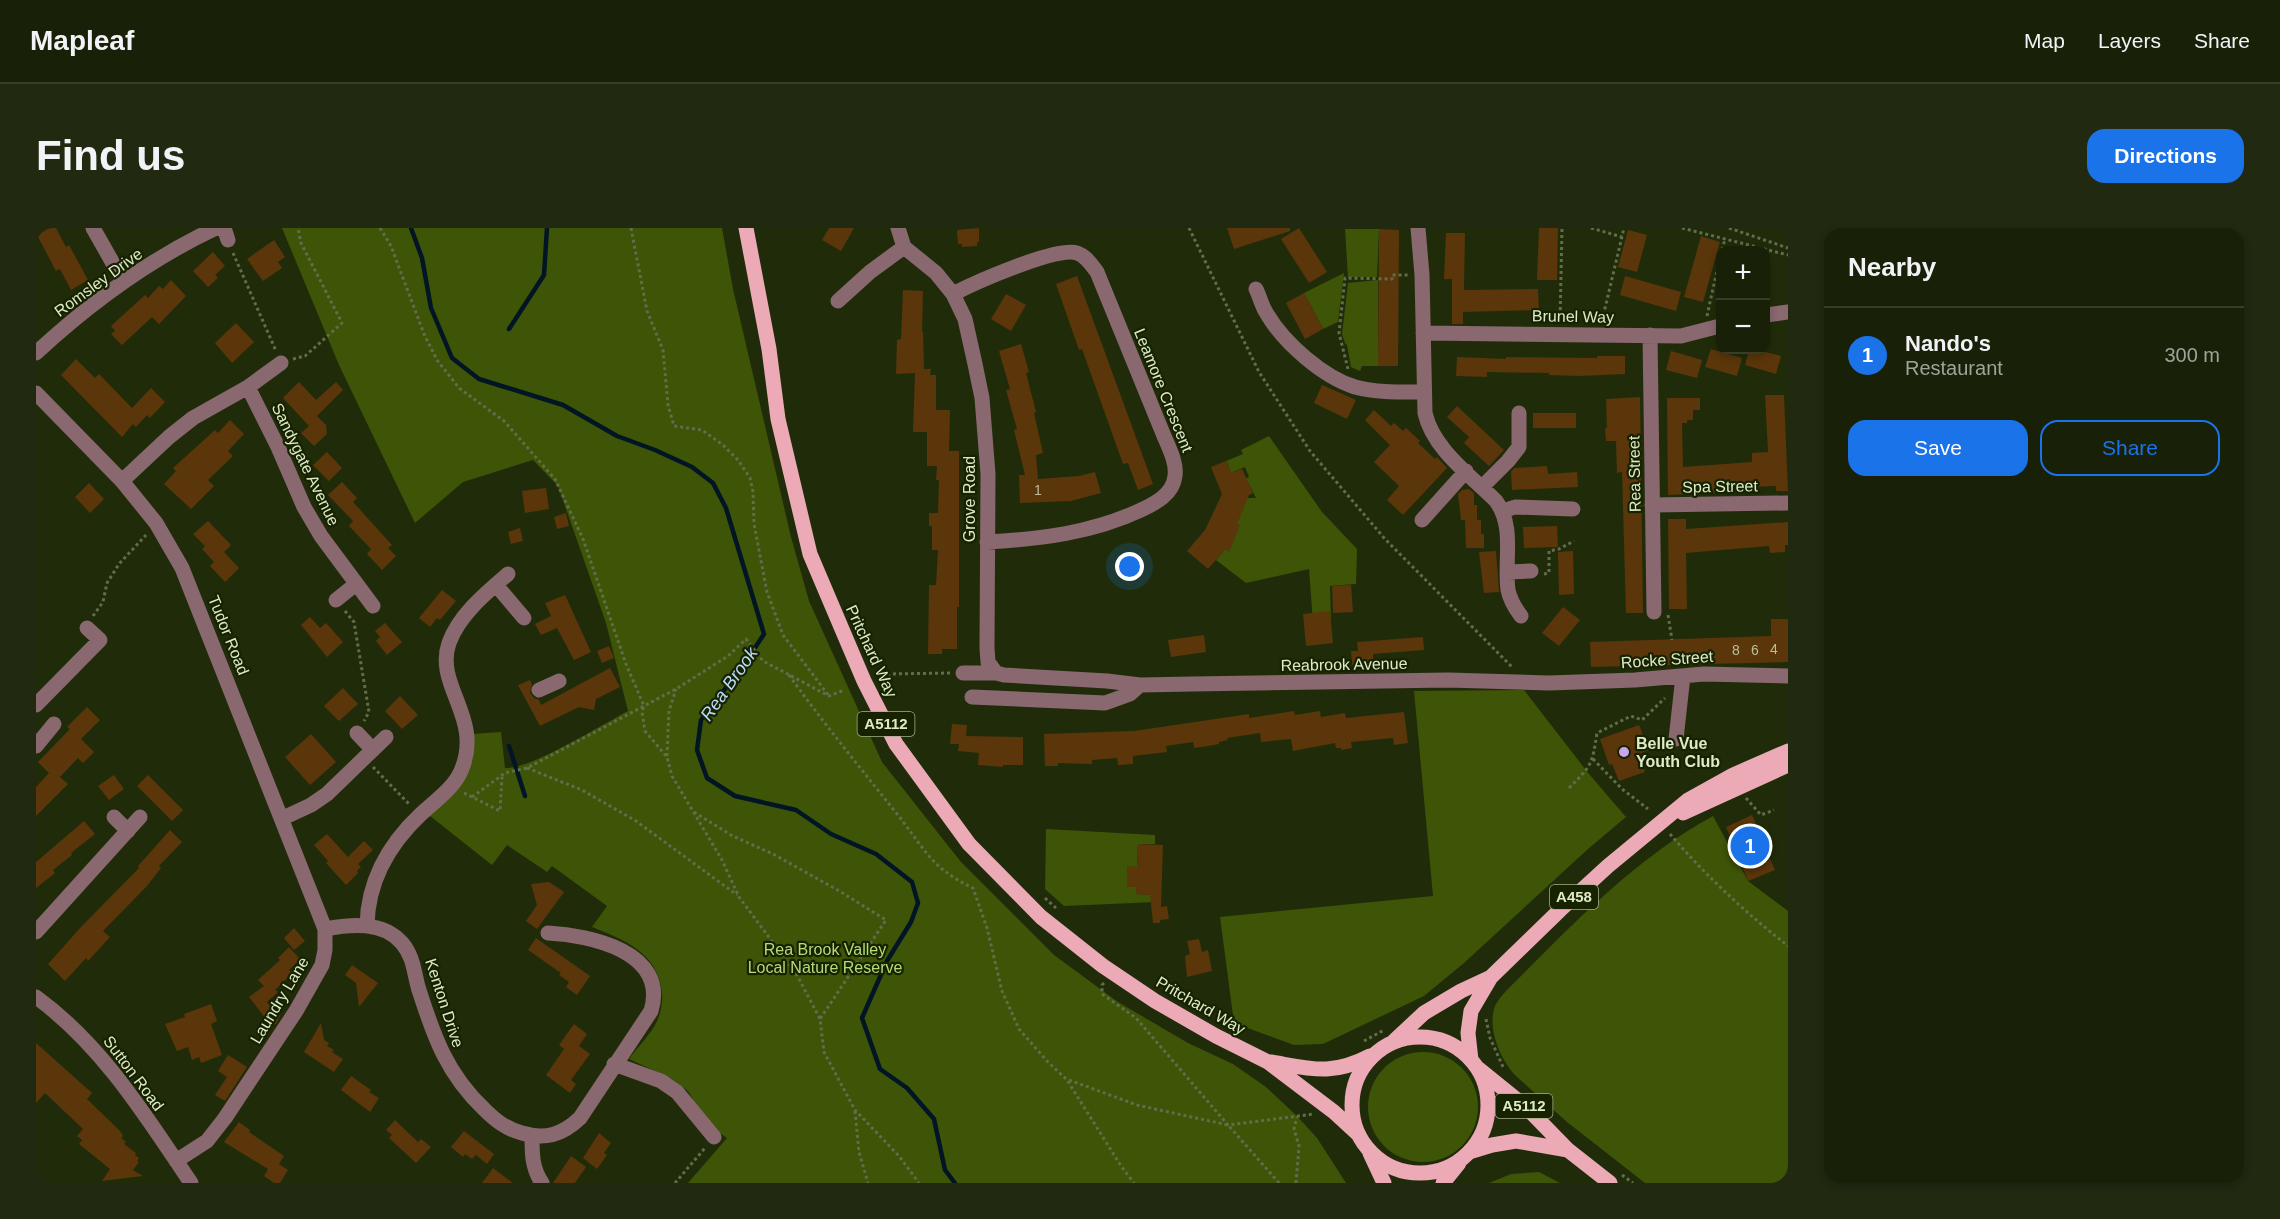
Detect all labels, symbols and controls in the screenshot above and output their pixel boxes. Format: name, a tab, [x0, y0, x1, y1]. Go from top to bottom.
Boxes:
text: Mapleaf	[30, 25, 134, 56]
text: Map	[2024, 29, 2065, 52]
text: Layers	[2098, 29, 2161, 52]
text: Share	[2194, 29, 2250, 52]
button: Directions	[2087, 129, 2244, 183]
text: Find us	[36, 132, 185, 179]
street label: Romsley Drive	[51, 245, 145, 320]
map controls	[1716, 246, 1770, 354]
button: +	[1716, 246, 1770, 300]
text: Nearby	[1848, 252, 1936, 282]
button: −	[1716, 300, 1770, 354]
street label: Brunel Way	[1532, 307, 1614, 326]
street label: Leamore Crescent	[1131, 326, 1196, 455]
text: Nando's	[1905, 331, 1991, 356]
text: 1	[1862, 344, 1873, 366]
text: 300 m	[2164, 344, 2220, 366]
text: Restaurant	[1905, 357, 2003, 379]
street label: Sandygate Avenue	[269, 400, 343, 528]
button: Save	[1848, 420, 2028, 476]
button: Share	[2040, 420, 2220, 476]
street label: Rea Street	[1625, 435, 1644, 512]
street label: Grove Road	[961, 456, 978, 542]
street label: Spa Street	[1682, 477, 1759, 496]
house number: 1	[1034, 482, 1042, 498]
your location	[1115, 552, 1144, 581]
street label: Tudor Road	[205, 593, 252, 677]
street label: Pritchard Way	[843, 602, 900, 700]
house number: 4	[1770, 641, 1778, 657]
house number: 8	[1732, 642, 1740, 658]
house number: 6	[1751, 642, 1759, 658]
water label: Rea Brook	[696, 643, 762, 725]
street label: Rocke Street	[1620, 648, 1714, 671]
street label: Reabrook Avenue	[1280, 655, 1408, 674]
road number: A5112	[858, 712, 914, 736]
place label: Belle Vue Youth Club	[1636, 735, 1720, 770]
marker: Belle Vue Youth Club	[1617, 745, 1631, 759]
pin: 1	[1730, 824, 1770, 868]
road number: A458	[1550, 885, 1598, 909]
park label: Rea Brook Valley Local Nature Reserve	[748, 941, 902, 976]
street label: Laundry Lane	[247, 954, 312, 1047]
street label: Kenton Drive	[422, 957, 467, 1050]
street label: Pritchard Way	[1153, 973, 1248, 1038]
street label: Sutton Road	[100, 1033, 167, 1114]
road number: A5112	[1496, 1094, 1552, 1118]

